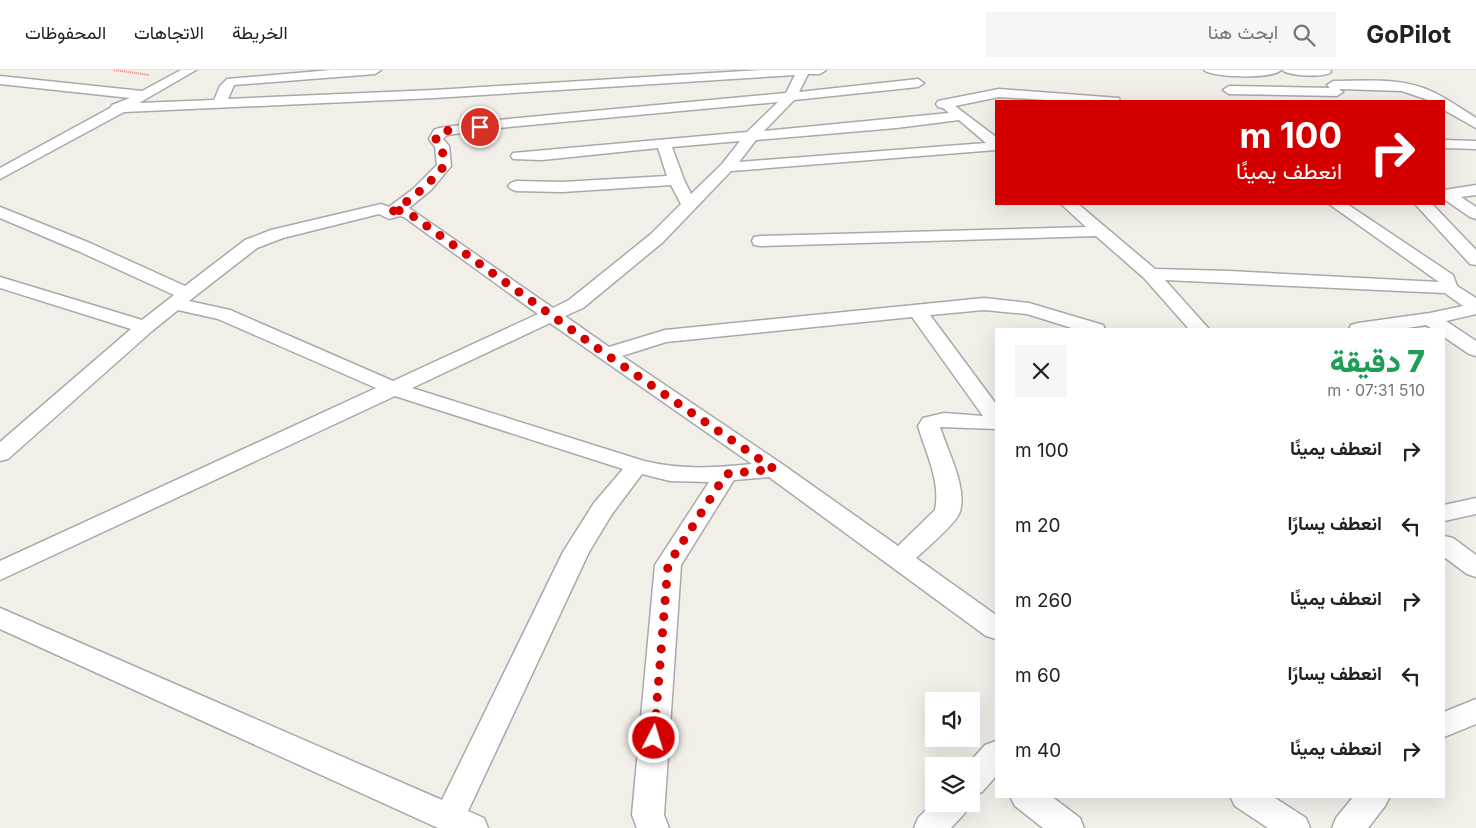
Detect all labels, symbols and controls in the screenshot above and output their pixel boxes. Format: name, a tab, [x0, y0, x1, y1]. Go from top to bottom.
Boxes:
search box	[986, 12, 1336, 57]
text: GoPilot	[1366, 20, 1451, 49]
text: ابحث هنا	[1208, 21, 1278, 44]
icon: search	[1290, 21, 1318, 49]
text: المحفوظات	[25, 22, 106, 43]
text: الاتجاهات	[134, 22, 204, 43]
text: الخريطة	[232, 22, 288, 43]
pin	[459, 106, 501, 148]
icon: arrive	[466, 113, 494, 141]
text: 100 m	[1239, 114, 1342, 156]
icon: right	[1360, 120, 1425, 185]
text: انعطف يمينًا	[1236, 158, 1342, 184]
text: 7 دقيقة	[1330, 343, 1425, 379]
button: close	[1015, 345, 1067, 397]
text: 510 m · 07:31	[1327, 380, 1425, 400]
text: انعطف يمينًا	[1290, 437, 1382, 460]
icon: right	[1397, 437, 1425, 465]
text: 100 m	[1015, 439, 1069, 462]
text: انعطف يسارًا	[1288, 512, 1382, 535]
icon: left	[1397, 512, 1425, 540]
text: 20 m	[1015, 514, 1061, 537]
text: انعطف يمينًا	[1290, 587, 1382, 610]
icon: right	[1397, 587, 1425, 615]
text: 260 m	[1015, 589, 1072, 612]
text: انعطف يسارًا	[1288, 662, 1382, 685]
icon: left	[1397, 662, 1425, 690]
text: 60 m	[1015, 664, 1061, 687]
map controls	[925, 692, 980, 812]
button: sound	[925, 692, 980, 747]
position arrow	[627, 711, 679, 763]
text: انعطف يمينًا	[1290, 737, 1382, 760]
icon: right	[1397, 737, 1425, 765]
text: 40 m	[1015, 739, 1061, 762]
button: layers	[925, 757, 980, 812]

